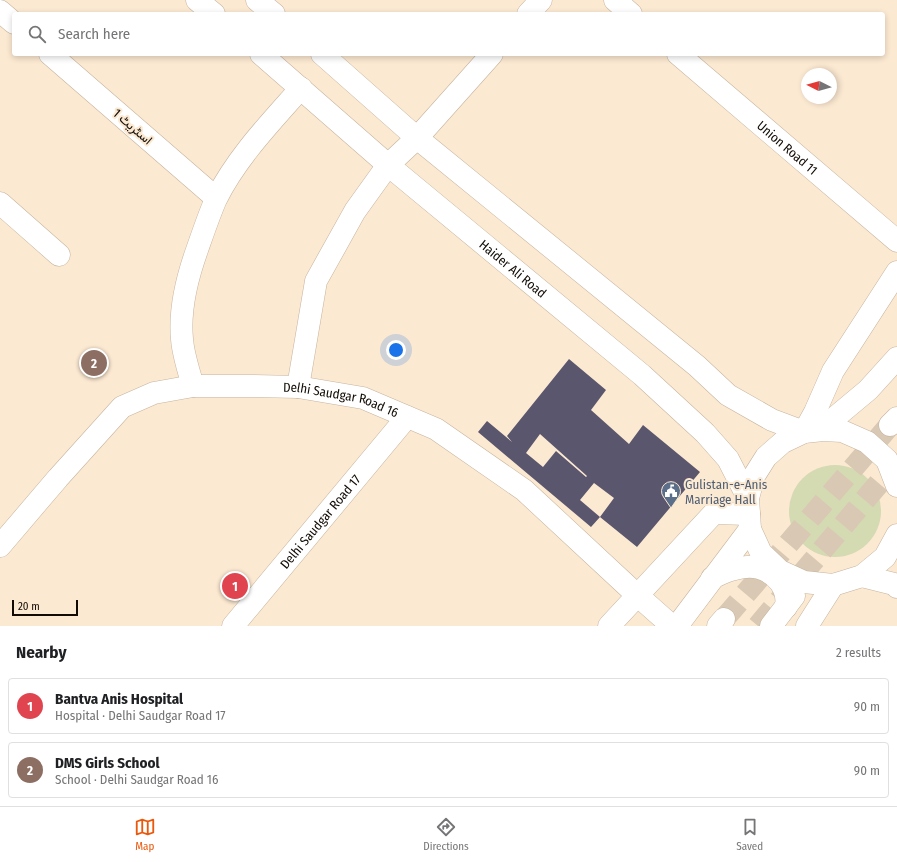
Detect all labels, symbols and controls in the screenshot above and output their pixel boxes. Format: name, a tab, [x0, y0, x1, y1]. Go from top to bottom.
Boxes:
search box	[12, 12, 885, 56]
icon: search	[26, 23, 48, 45]
text: Search here	[58, 25, 130, 43]
north arrow	[801, 68, 837, 104]
street label: اسٹریٹ 1	[109, 105, 155, 148]
street label: Union Road 11	[754, 118, 820, 178]
street label: Haider Ali Road	[476, 237, 549, 301]
your location	[386, 340, 406, 360]
pin: 2	[81, 348, 107, 378]
street label: Delhi Saudgar Road 16	[283, 380, 401, 420]
street label: Delhi Saudgar Road 17	[277, 472, 364, 572]
place label: Gulistan-e-Anis Marriage Hall	[685, 477, 768, 507]
public building icon: Gulistan-e-Anis Marriage Hall	[660, 480, 682, 508]
pin: 1	[222, 571, 248, 601]
scale bar	[12, 598, 78, 617]
text: 20 m	[18, 600, 40, 613]
text: Nearby	[16, 642, 67, 663]
text: 2 results	[836, 645, 881, 660]
text: Bantva Anis Hospital	[55, 690, 183, 708]
text: 1	[27, 699, 33, 714]
text: 90 m	[854, 699, 880, 714]
text: Hospital · Delhi Saudgar Road 17	[55, 708, 226, 723]
text: DMS Girls School	[55, 754, 160, 772]
text: 2	[27, 763, 33, 778]
text: 90 m	[854, 763, 880, 778]
text: School · Delhi Saudgar Road 16	[55, 772, 218, 787]
tab: Map	[134, 816, 156, 853]
tab: Directions	[423, 816, 469, 853]
tab: Saved	[736, 816, 763, 853]

